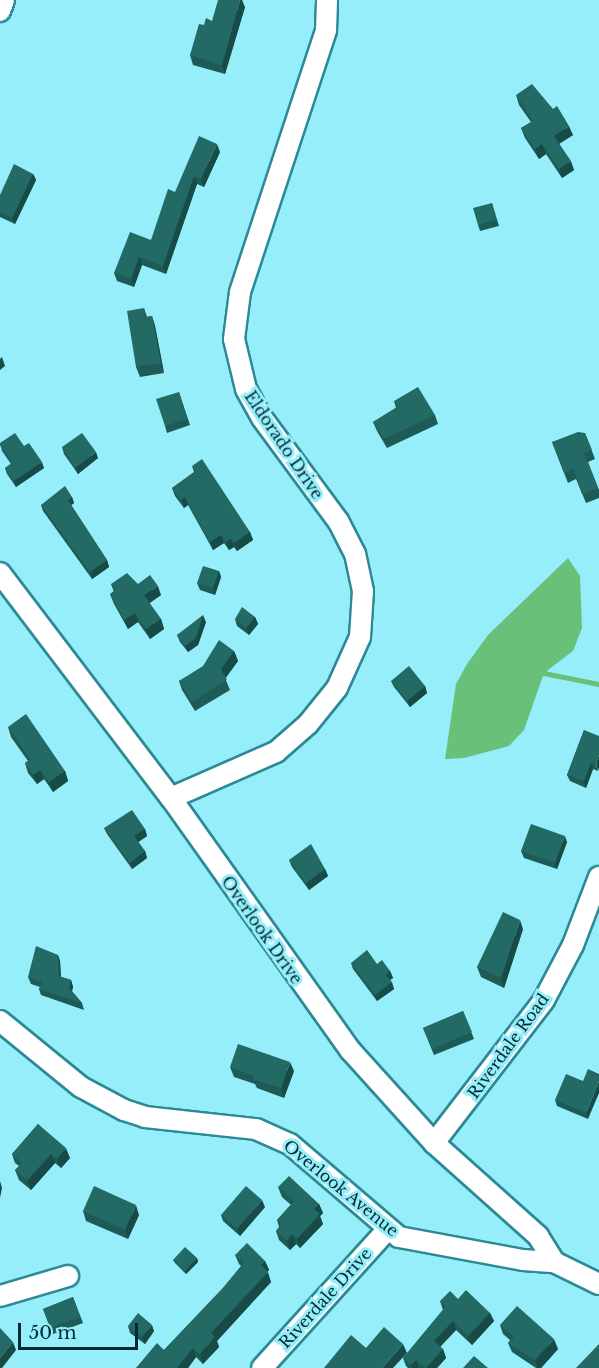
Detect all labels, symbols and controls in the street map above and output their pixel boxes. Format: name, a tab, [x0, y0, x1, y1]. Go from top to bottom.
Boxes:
street label: Eldorado Drive	[241, 387, 327, 503]
street label: Overlook Drive	[218, 872, 306, 988]
street label: Riverdale Road	[463, 990, 553, 1102]
street label: Overlook Avenue	[279, 1136, 403, 1240]
street label: Riverdale Drive	[275, 1244, 375, 1352]
scale bar	[21, 1311, 141, 1349]
text: 50 m	[29, 1322, 77, 1344]

